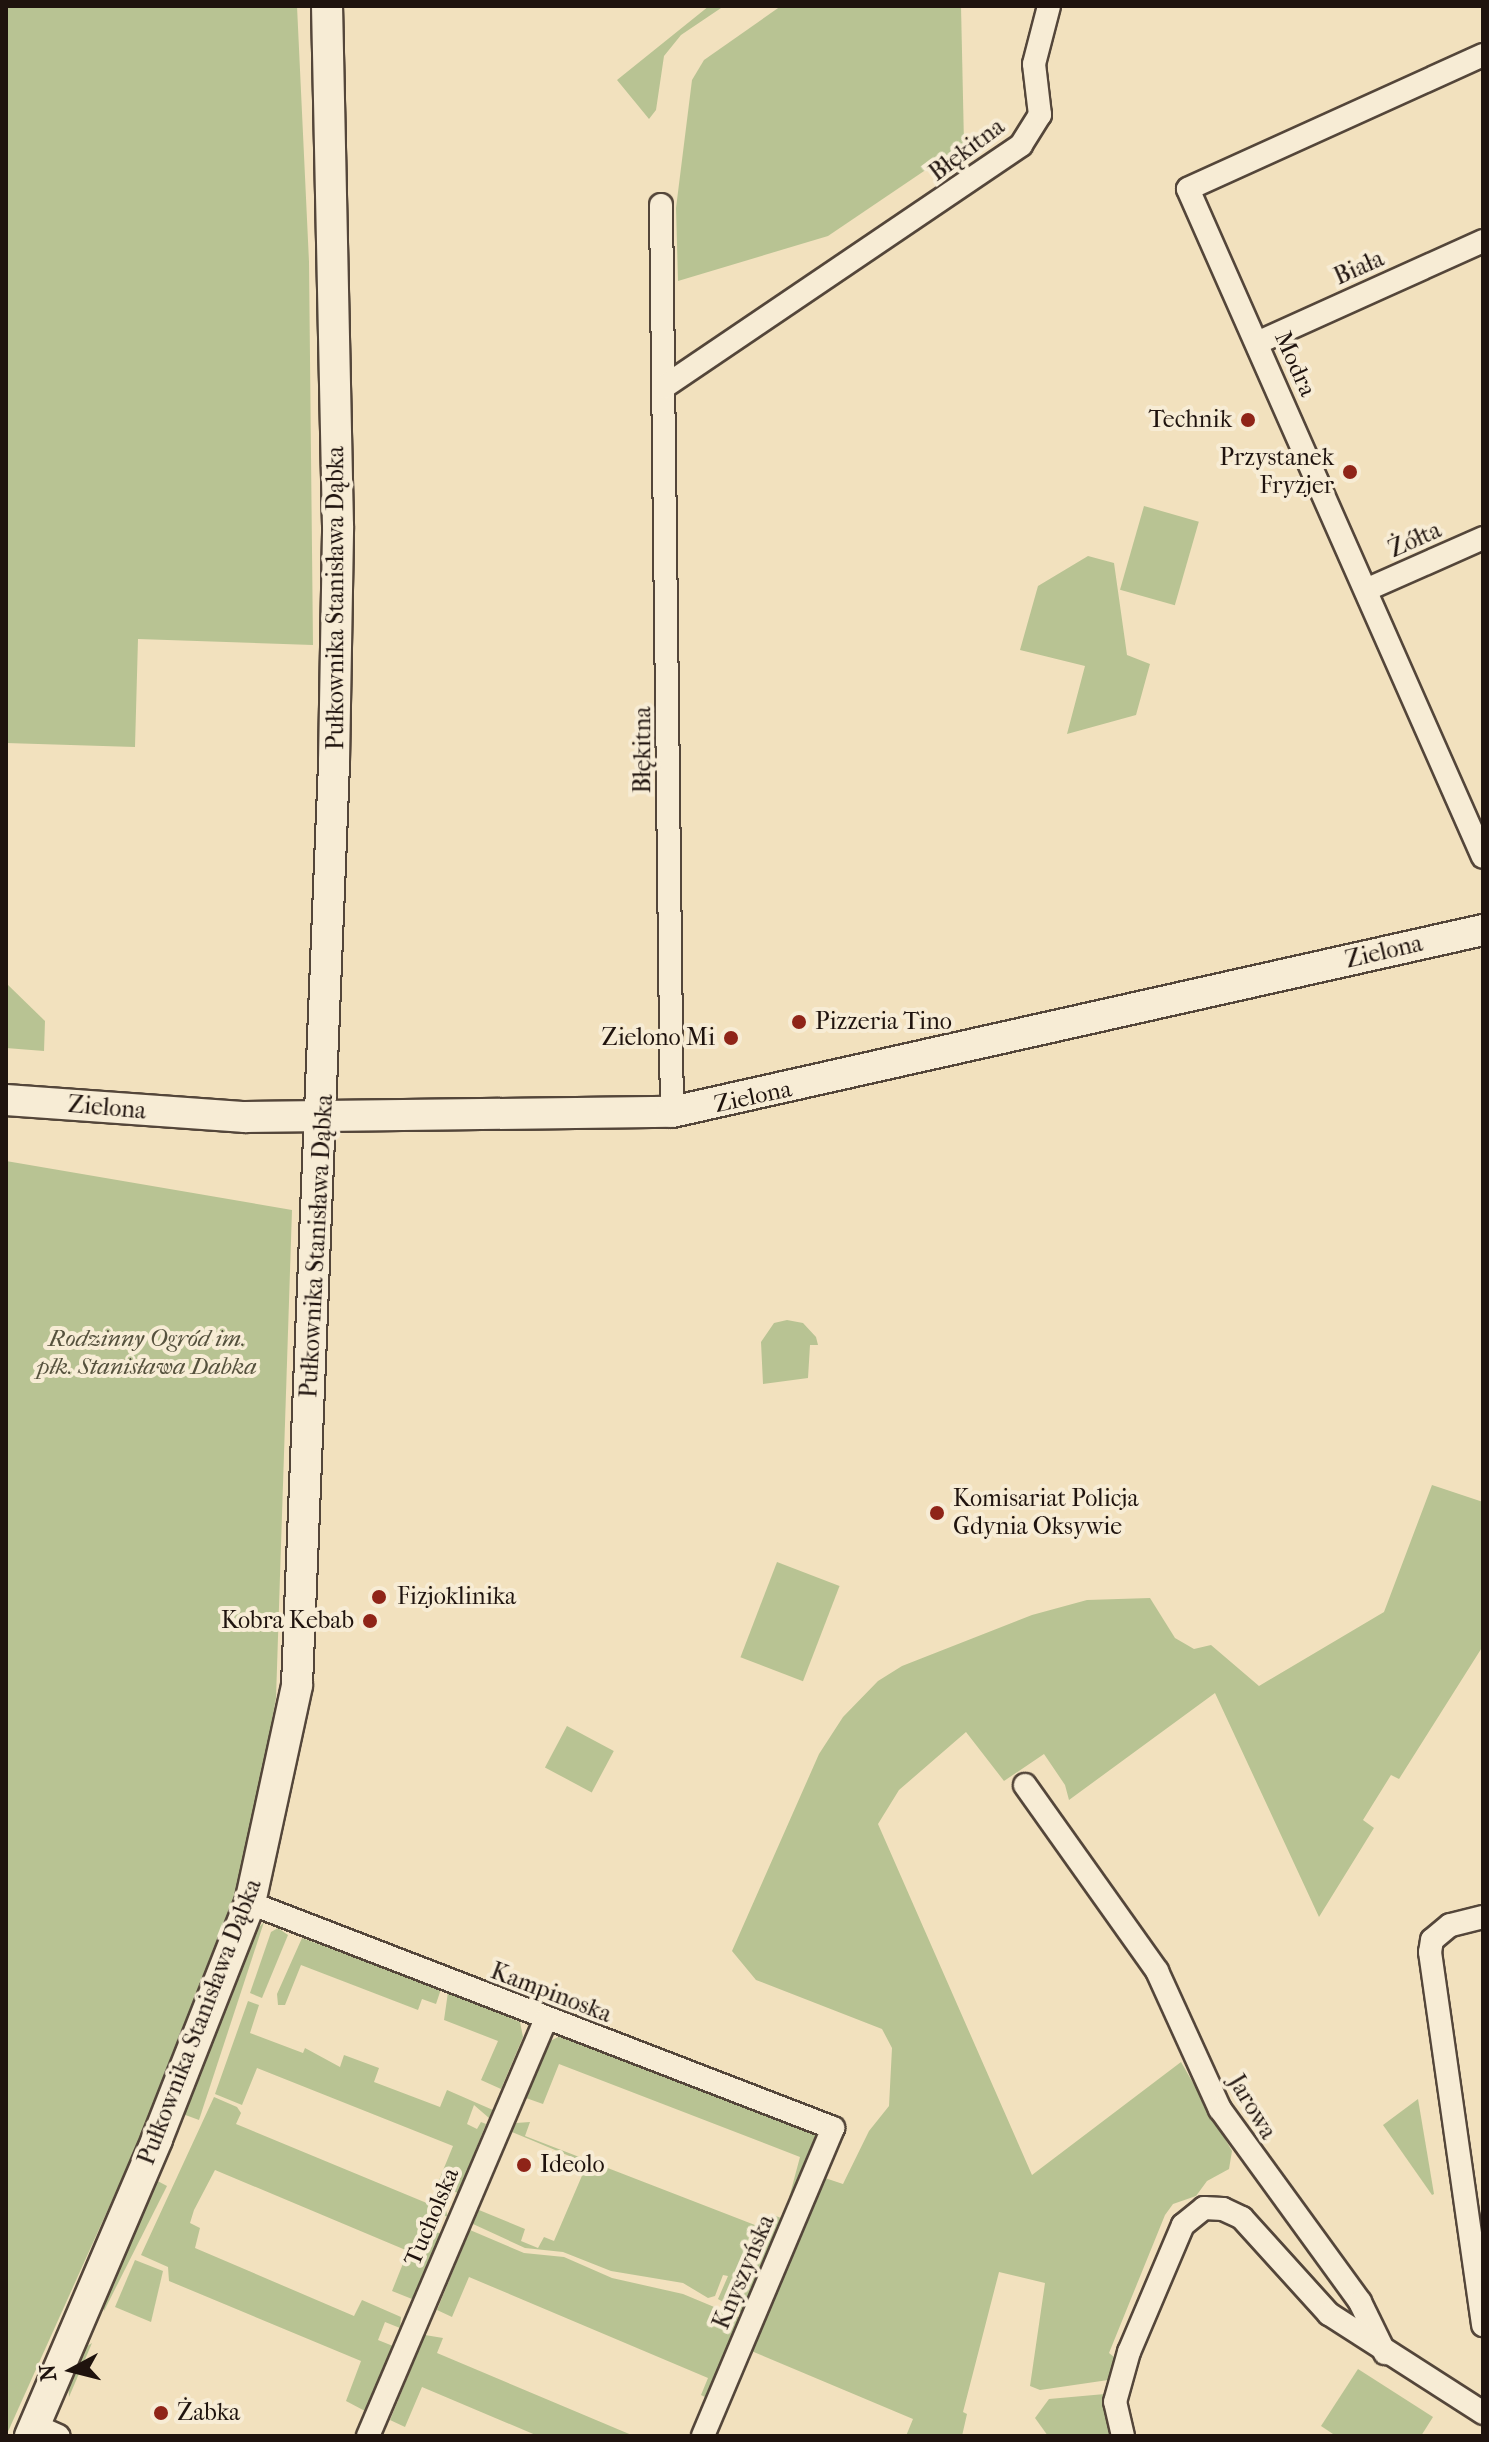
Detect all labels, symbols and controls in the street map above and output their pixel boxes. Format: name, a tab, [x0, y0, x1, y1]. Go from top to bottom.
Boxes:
street label: Błękitna	[924, 112, 1010, 188]
street label: Biała	[1330, 244, 1388, 292]
street label: Modra	[1268, 327, 1322, 401]
place label: Technik	[1149, 406, 1232, 434]
marker: Technik	[1239, 411, 1257, 429]
place label: Przystanek Fryzjer	[1220, 444, 1334, 500]
street label: Pułkownika Stanisława Dąbka	[322, 446, 350, 750]
marker: Przystanek Fryzjer	[1341, 463, 1359, 481]
street label: Żółta	[1384, 516, 1446, 564]
street label: Błękitna	[629, 707, 657, 793]
street label: Zielona	[1343, 929, 1425, 975]
place label: Pizzeria Tino	[815, 1008, 952, 1036]
marker: Pizzeria Tino	[790, 1013, 808, 1031]
place label: Zielono Mi	[601, 1024, 715, 1052]
marker: Zielono Mi	[722, 1029, 740, 1047]
street label: Zielona	[712, 1075, 794, 1119]
street label: Zielona	[67, 1090, 147, 1126]
street label: Pułkownika Stanisława Dąbka	[295, 1093, 339, 1399]
park label: Rodzinny Ogród im. płk. Stanisława Dabka	[37, 1325, 257, 1381]
place label: Komisariat Policja Gdynia Oksywie	[953, 1485, 1139, 1541]
marker: Komisariat Policja Gdynia Oksywie	[928, 1504, 946, 1522]
place label: Fizjoklinika	[397, 1583, 516, 1611]
marker: Fizjoklinika	[368, 1586, 390, 1608]
place label: Kobra Kebab	[221, 1607, 354, 1635]
marker: Kobra Kebab	[361, 1612, 379, 1630]
street label: Pułkownika Stanisława Dąbka	[132, 1875, 268, 2169]
street label: Kampinoska	[487, 1957, 615, 2029]
street label: Jarowa	[1222, 2070, 1282, 2144]
place label: Ideolo	[540, 2151, 605, 2179]
marker: Ideolo	[515, 2156, 533, 2174]
street label: Tucholska	[398, 2164, 466, 2270]
street label: Knyszyńska	[707, 2210, 781, 2334]
north arrow	[32, 2330, 112, 2410]
text: N	[34, 2363, 62, 2383]
place label: Żabka	[177, 2399, 240, 2427]
marker: Żabka	[152, 2404, 170, 2422]

